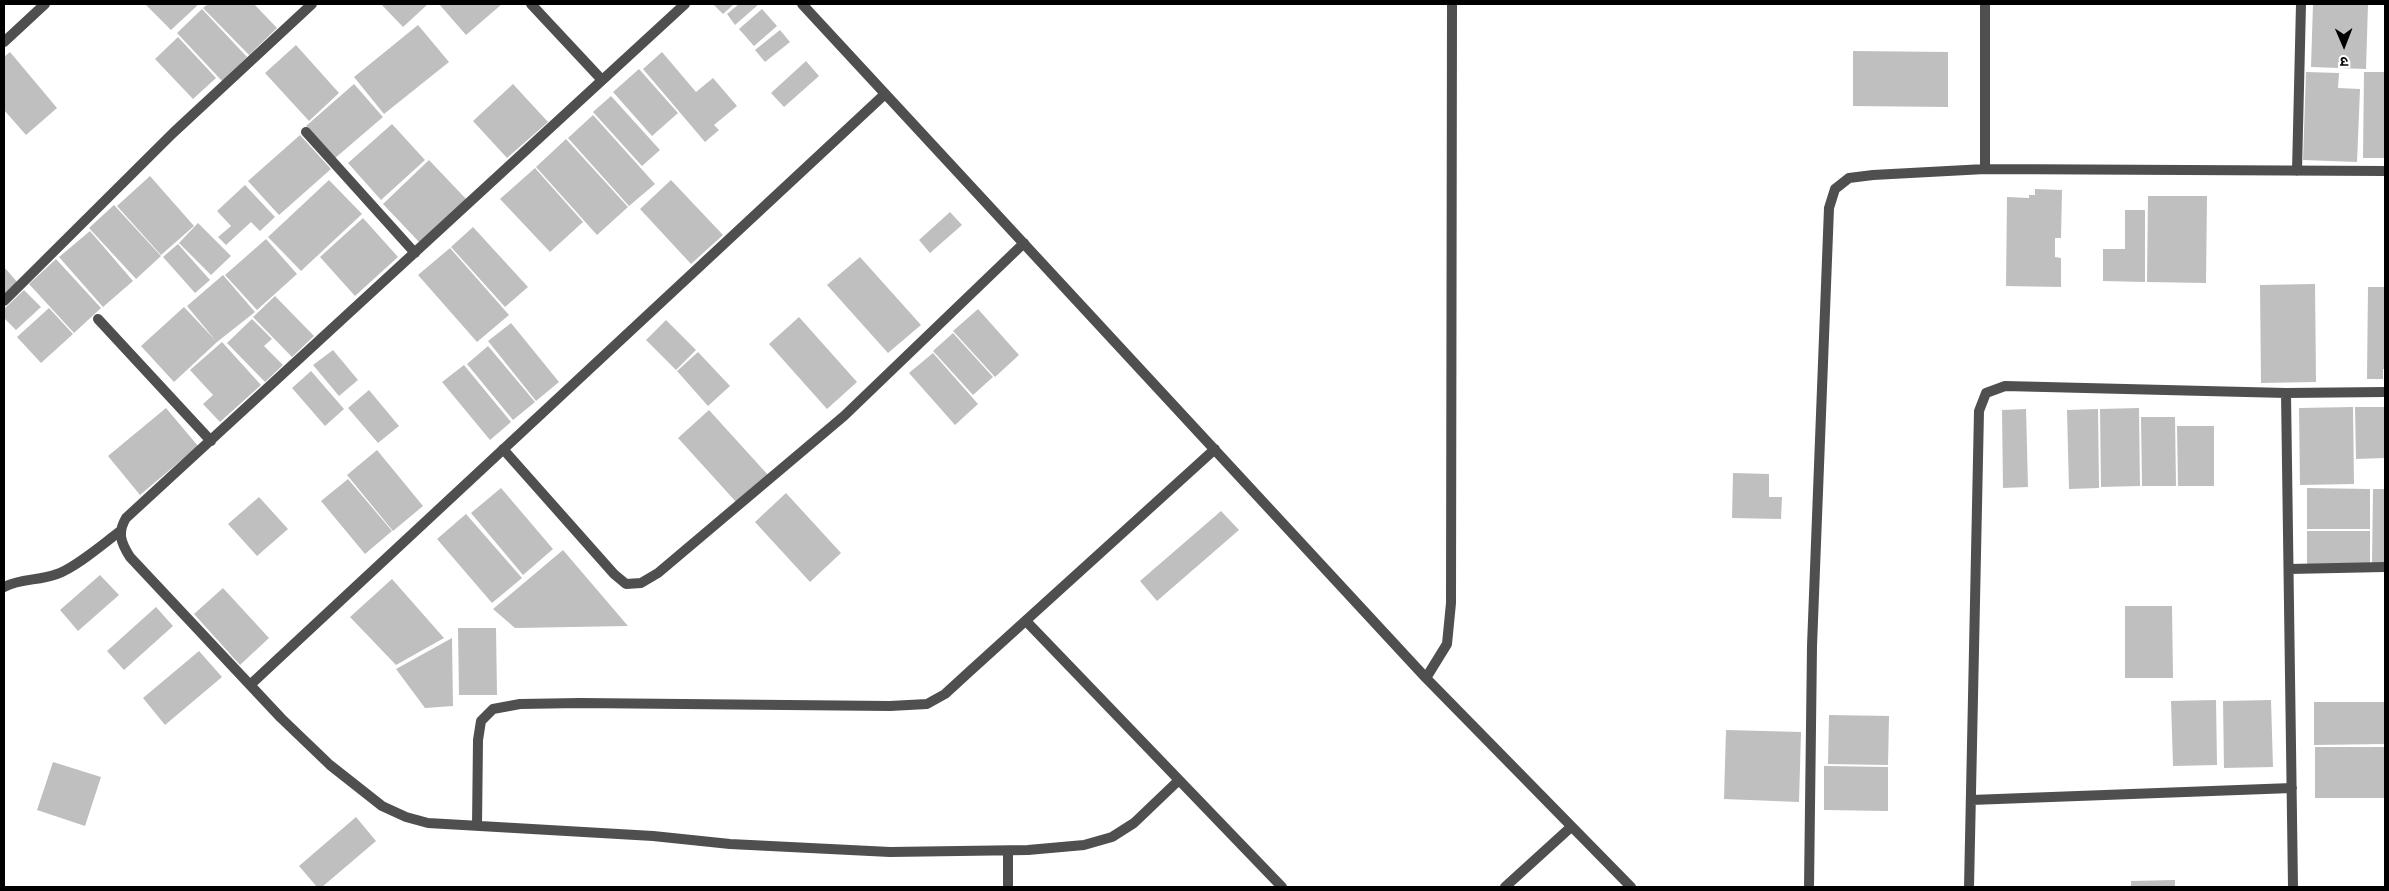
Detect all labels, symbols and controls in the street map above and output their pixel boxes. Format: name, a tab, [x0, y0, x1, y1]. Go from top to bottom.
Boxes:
north arrow	[2319, 20, 2369, 70]
text: उ	[2340, 52, 2349, 69]

